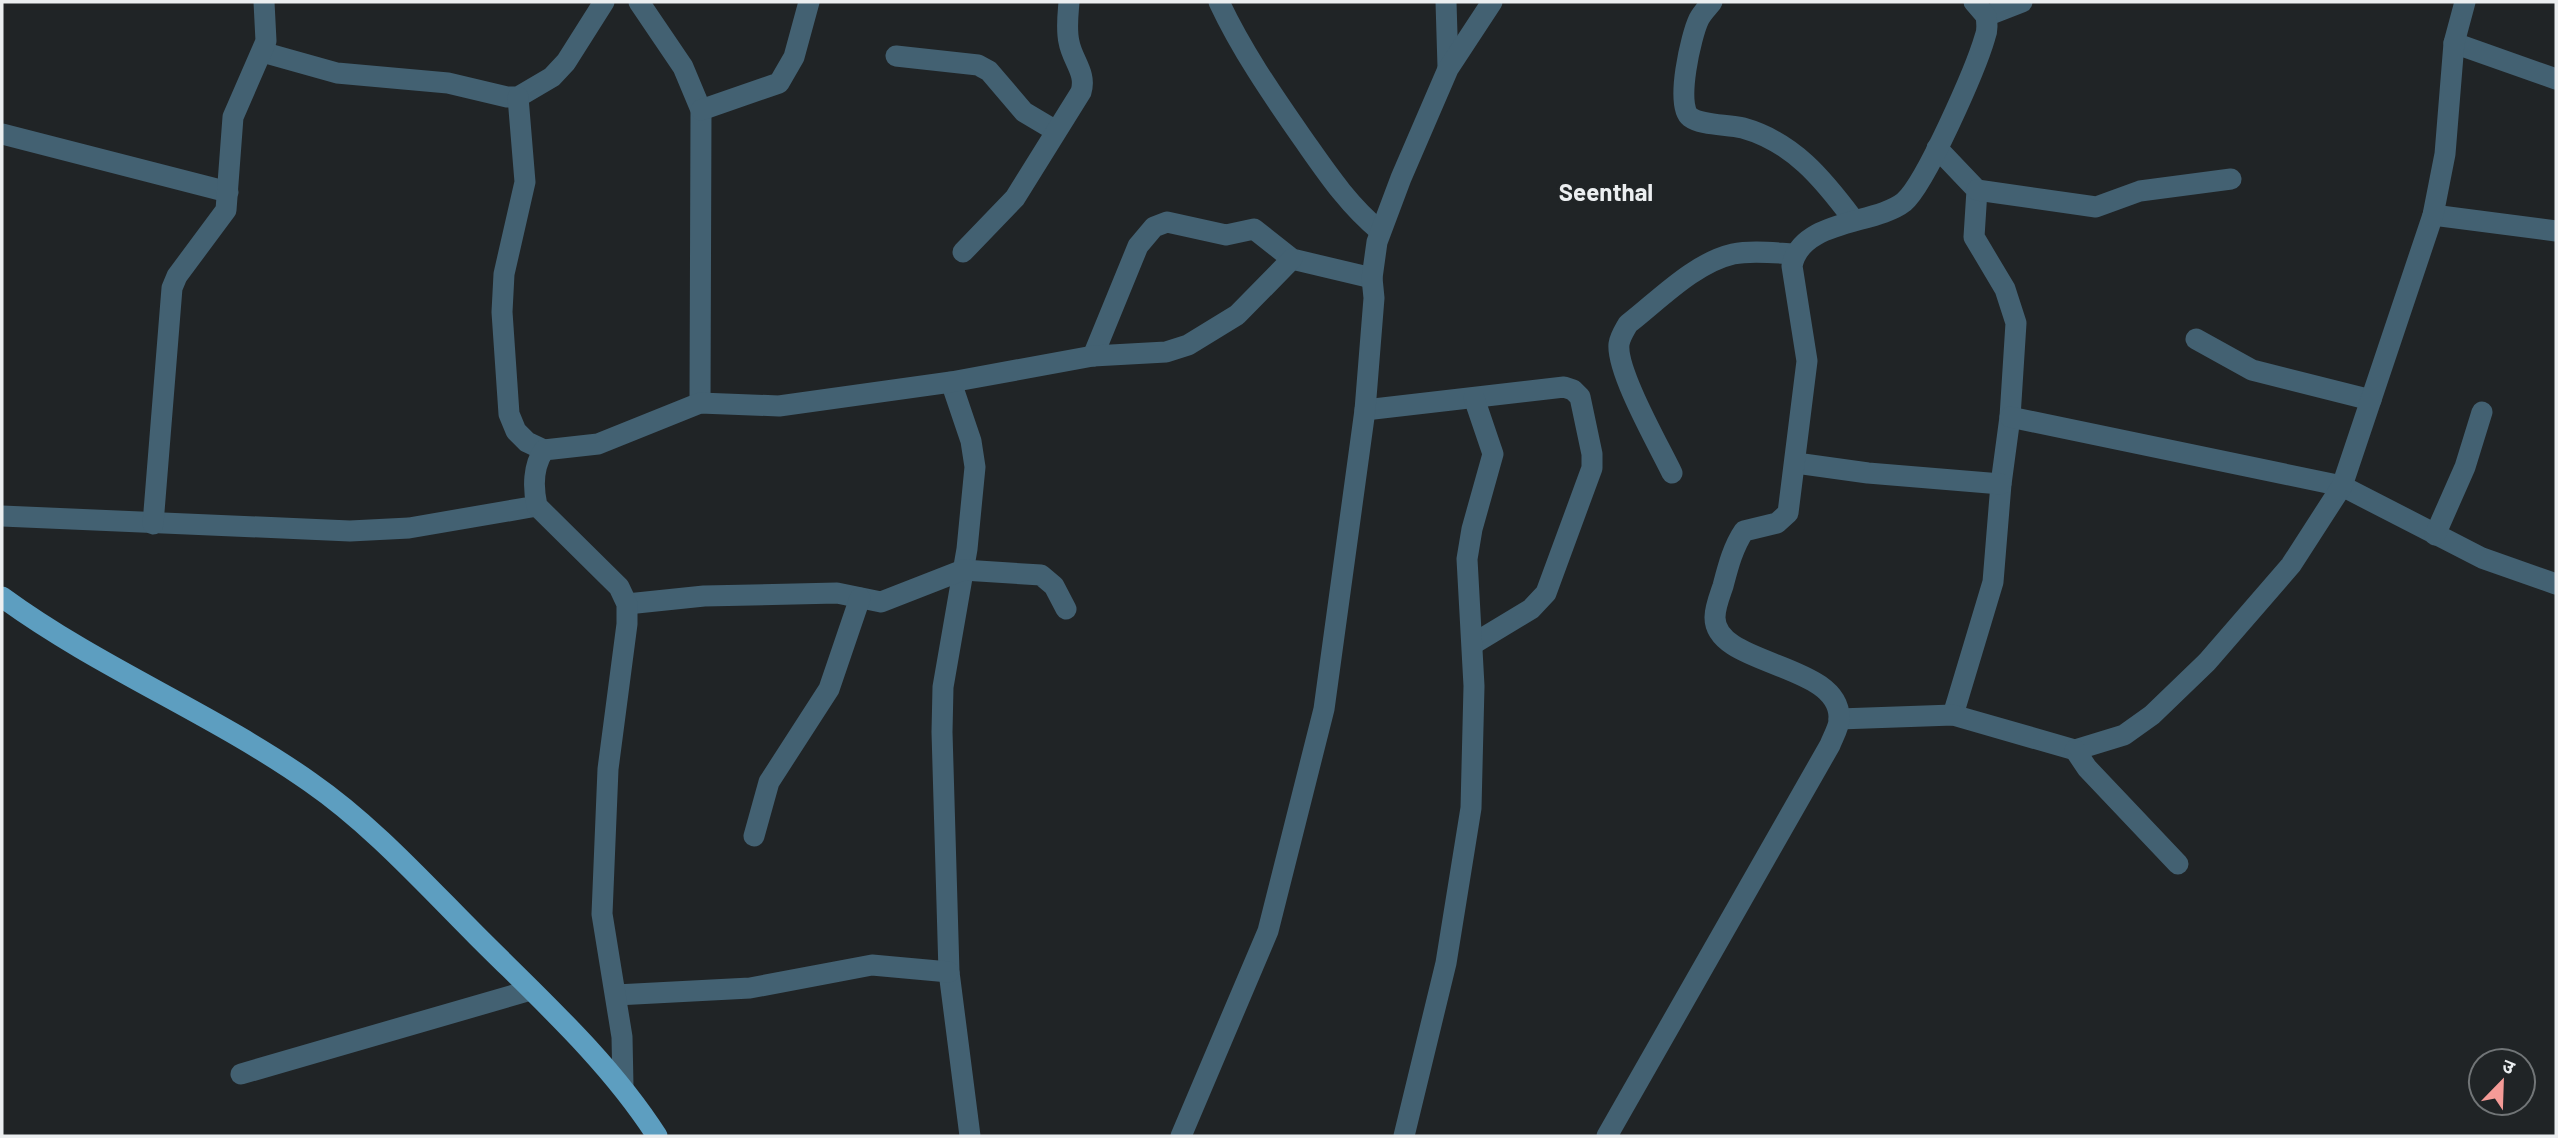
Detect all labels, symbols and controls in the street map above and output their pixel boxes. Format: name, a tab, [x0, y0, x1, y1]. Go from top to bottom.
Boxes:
district label: Seenthal	[1559, 177, 1653, 206]
north arrow	[2467, 1047, 2537, 1117]
text: उ	[2499, 1053, 2519, 1079]

